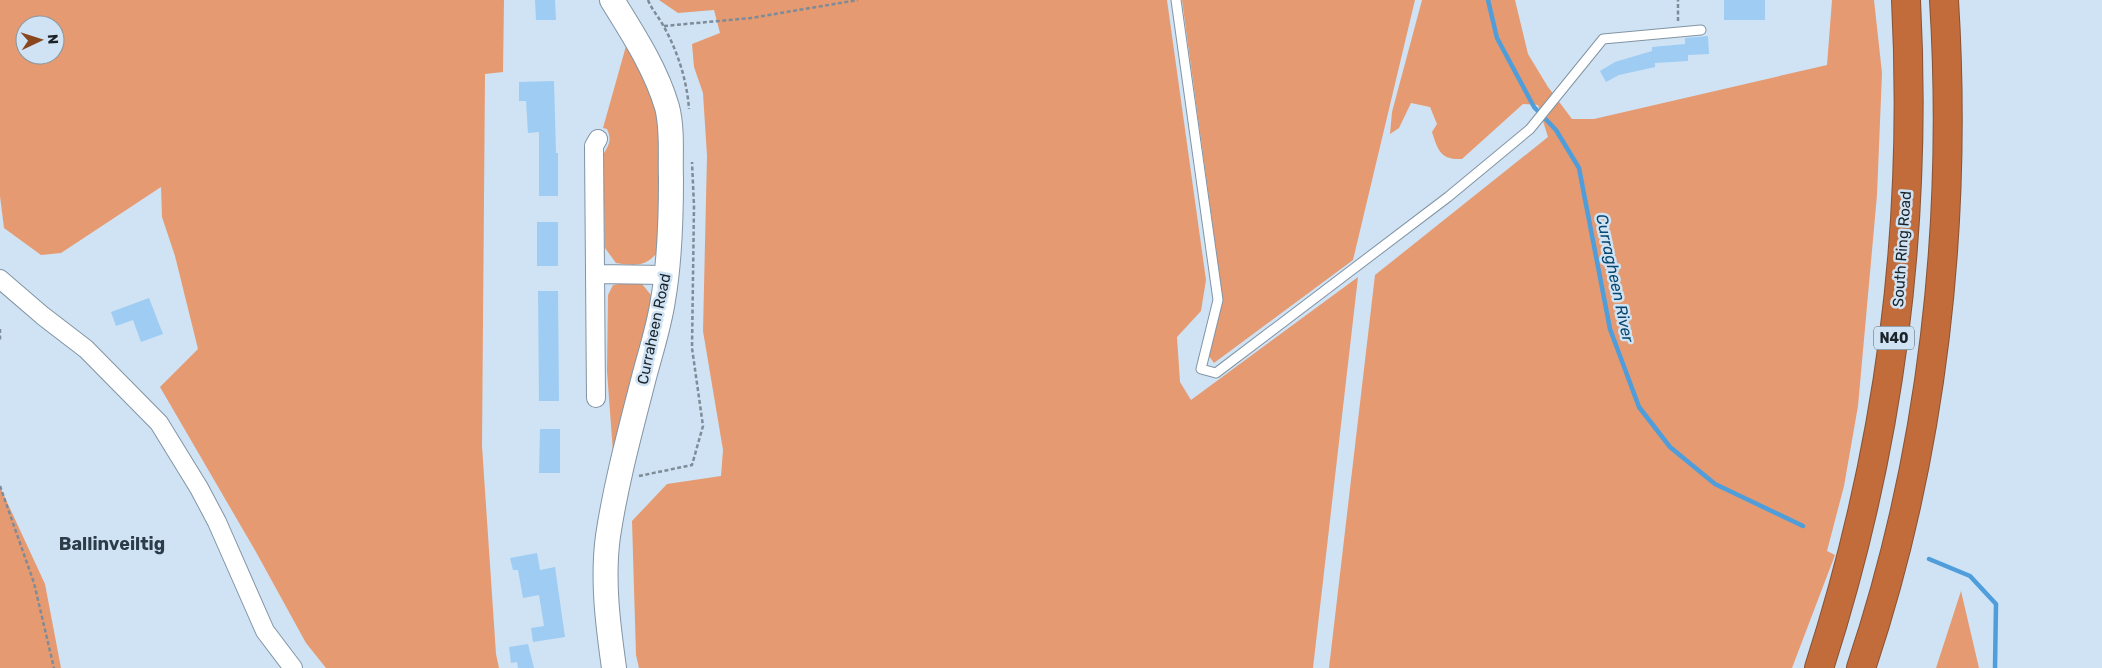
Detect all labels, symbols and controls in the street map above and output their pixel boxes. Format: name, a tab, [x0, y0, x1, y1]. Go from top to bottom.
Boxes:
north arrow	[15, 15, 65, 65]
text: N	[44, 34, 61, 45]
street label: South Ring Road	[1889, 190, 1915, 308]
water label: Curragheen River	[1592, 212, 1638, 345]
street label: Curraheen Road	[633, 272, 675, 386]
road number: N40	[1874, 326, 1914, 349]
district label: Ballinveiltig	[59, 533, 165, 555]

